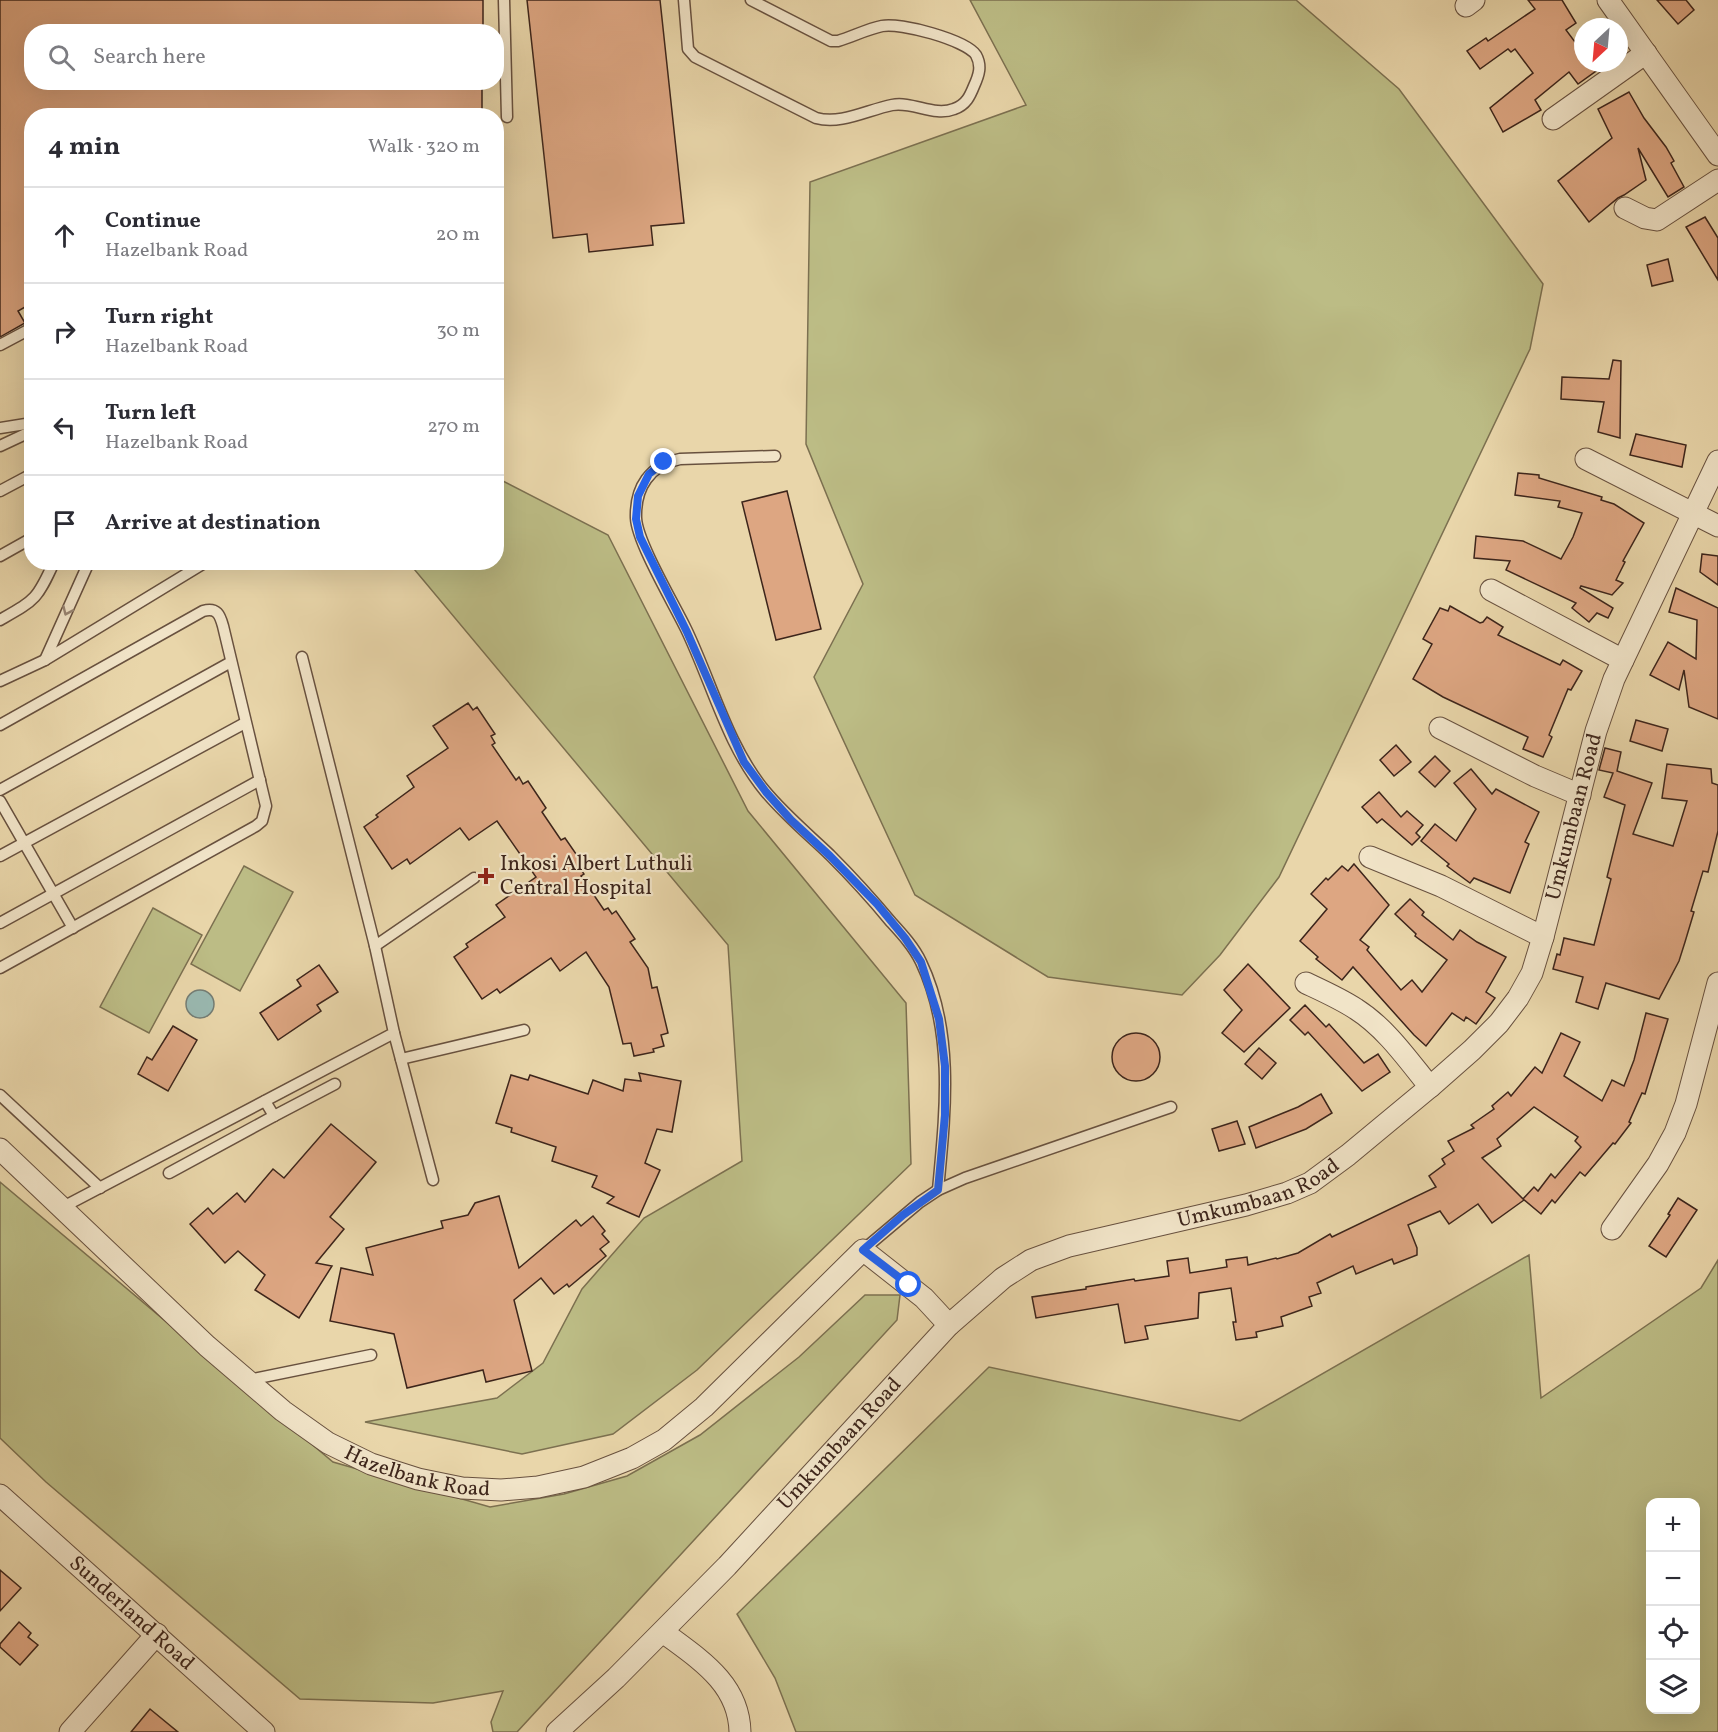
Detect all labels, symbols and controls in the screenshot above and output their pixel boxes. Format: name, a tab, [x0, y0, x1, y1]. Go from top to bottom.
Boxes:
north arrow	[1574, 18, 1628, 72]
search box	[24, 24, 504, 90]
icon: search	[45, 41, 78, 74]
text: Search here	[93, 42, 206, 73]
text: 4 min	[48, 129, 120, 165]
text: Walk · 320 m	[368, 133, 480, 161]
text: Continue	[105, 206, 201, 237]
icon: ahead	[48, 219, 81, 252]
text: 20 m	[436, 221, 480, 249]
text: Hazelbank Road	[105, 237, 248, 265]
text: Turn right	[105, 302, 213, 333]
icon: right	[48, 315, 81, 348]
text: 30 m	[436, 317, 480, 345]
text: Hazelbank Road	[105, 333, 248, 361]
text: Turn left	[105, 398, 196, 429]
icon: left	[48, 411, 81, 444]
text: 270 m	[427, 413, 480, 441]
text: Hazelbank Road	[105, 429, 248, 457]
route end	[650, 448, 676, 474]
icon: arrive	[48, 507, 81, 540]
text: Arrive at destination	[105, 508, 321, 539]
one-way arrow	[62, 605, 74, 616]
street label: Umkumbaan Road	[1539, 730, 1609, 903]
place label: Inkosi Albert Luthuli Central Hospital	[500, 850, 693, 903]
marker: Inkosi Albert Luthuli Central Hospital	[477, 867, 495, 885]
street label: Umkumbaan Road	[1174, 1151, 1346, 1235]
route start	[895, 1271, 921, 1297]
street label: Umkumbaan Road	[771, 1371, 908, 1516]
street label: Hazelbank Road	[339, 1439, 491, 1504]
map controls	[1646, 1498, 1700, 1714]
button: +	[1646, 1498, 1700, 1552]
street label: Sunderland Road	[63, 1549, 201, 1677]
button: −	[1646, 1552, 1700, 1606]
button: locate	[1646, 1606, 1700, 1660]
button: layers	[1646, 1660, 1700, 1714]

